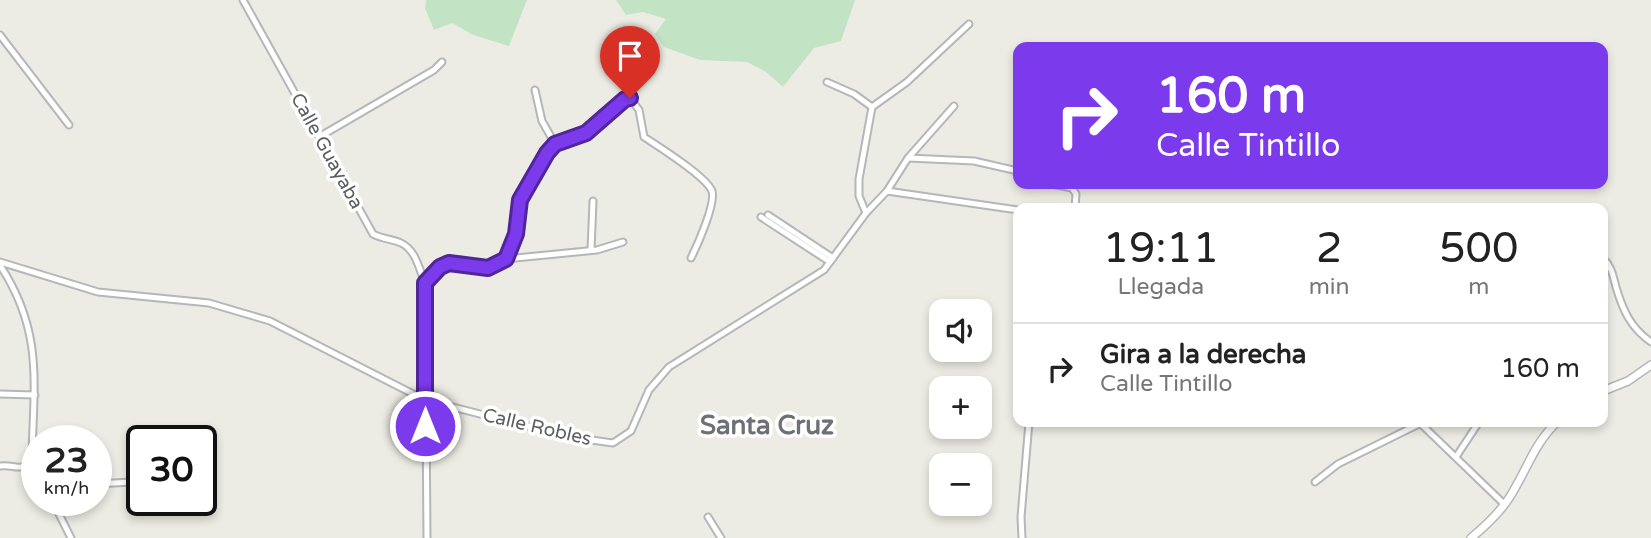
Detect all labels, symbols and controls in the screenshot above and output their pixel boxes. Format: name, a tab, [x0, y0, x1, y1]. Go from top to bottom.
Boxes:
pin	[600, 26, 660, 98]
icon: arrive	[611, 37, 649, 75]
text: 160 m	[1156, 67, 1306, 126]
icon: right	[1041, 70, 1132, 161]
street label: Calle Guayaba	[286, 89, 368, 213]
text: Calle Tintillo	[1156, 127, 1340, 165]
text: 19:11	[1103, 223, 1219, 274]
text: 2	[1316, 223, 1342, 274]
text: 500	[1439, 223, 1518, 274]
text: Llegada	[1117, 273, 1204, 301]
text: min	[1309, 273, 1350, 301]
text: m	[1468, 273, 1489, 301]
map controls	[929, 299, 992, 516]
button: sound	[929, 299, 992, 362]
text: Gira a la derecha	[1100, 339, 1306, 370]
icon: right	[1041, 350, 1079, 388]
text: 160 m	[1500, 353, 1580, 384]
text: Calle Tintillo	[1100, 370, 1233, 398]
button: +	[929, 376, 992, 439]
position arrow	[388, 389, 462, 463]
street label: Calle Robles	[481, 404, 593, 450]
district label: Santa Cruz	[700, 410, 834, 441]
speed limit sign: 30	[126, 425, 217, 516]
text: 23	[45, 440, 88, 482]
button: −	[929, 453, 992, 516]
text: km/h	[44, 477, 89, 499]

